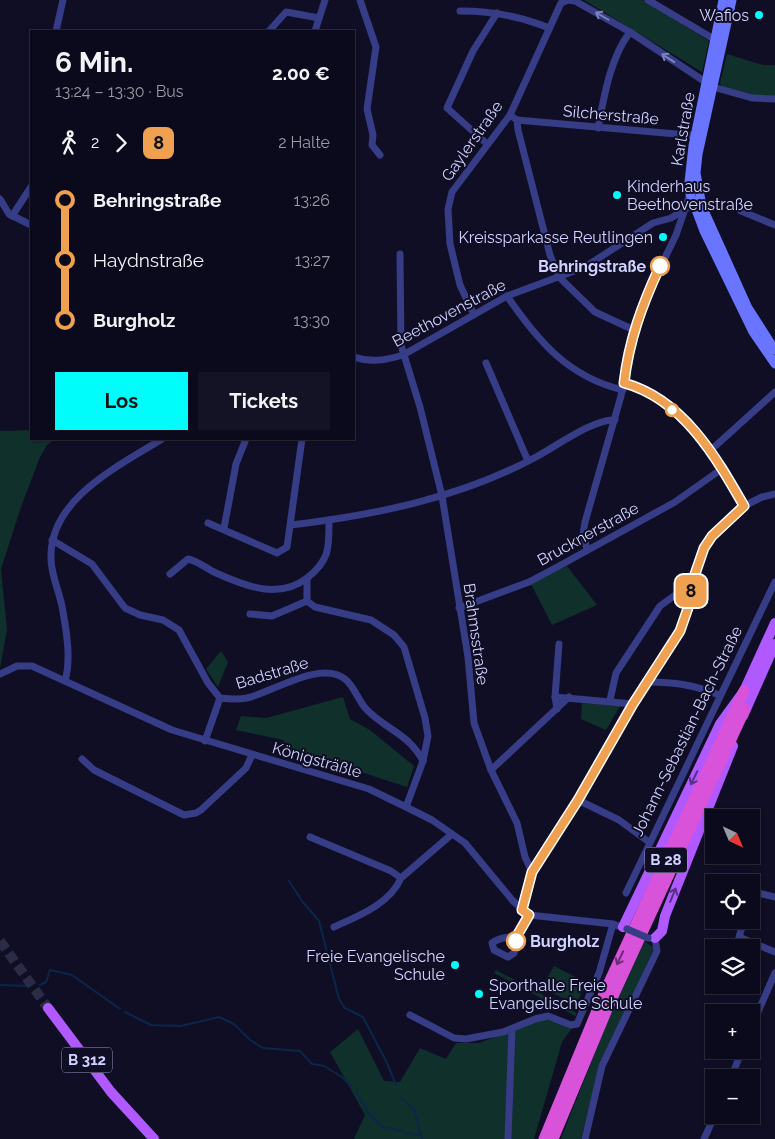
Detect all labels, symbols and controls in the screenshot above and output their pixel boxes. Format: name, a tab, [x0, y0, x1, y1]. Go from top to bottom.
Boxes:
place label: Wafios	[699, 6, 749, 25]
marker: Wafios	[753, 9, 765, 21]
one-way arrow	[596, 11, 610, 21]
text: 6 Min.	[55, 46, 133, 79]
one-way arrow	[661, 52, 675, 63]
text: 2.00 €	[272, 62, 330, 84]
text: 13:24 – 13:30 · Bus	[55, 82, 184, 101]
street label: Karlstraße	[667, 91, 699, 167]
street label: Gaylerstraße	[437, 97, 507, 185]
street label: Silcherstraße	[562, 101, 660, 129]
icon: walk	[55, 129, 83, 157]
icon: forward	[107, 129, 135, 157]
text: 8	[153, 132, 164, 153]
text: 2	[91, 133, 99, 152]
text: 2 Halte	[278, 133, 330, 152]
place label: Kinderhaus Beethovenstraße	[627, 177, 753, 214]
text: Behringstraße	[93, 189, 221, 211]
marker: Kinderhaus Beethovenstraße	[611, 189, 623, 201]
text: 13:26	[294, 191, 330, 210]
place label: Kreissparkasse Reutlingen	[458, 228, 653, 247]
marker: Kreissparkasse Reutlingen	[657, 231, 669, 243]
text: Haydnstraße	[93, 249, 204, 271]
text: 13:27	[295, 251, 330, 270]
marker: Behringstraße	[650, 256, 670, 276]
place label: Behringstraße	[538, 257, 646, 276]
street label: Beethovenstraße	[389, 275, 509, 351]
text: Burgholz	[93, 309, 175, 331]
text: 13:30	[293, 311, 330, 330]
button: Los	[55, 372, 188, 430]
button: Tickets	[198, 372, 330, 430]
unlabelled marker	[665, 403, 679, 417]
street label: Brucknerstraße	[534, 498, 642, 570]
line badge: 8	[675, 575, 707, 607]
text: 8	[686, 580, 696, 601]
street label: Brahmsstraße	[459, 582, 493, 686]
street label: Johann-Sebastian-Bach-Straße	[628, 623, 746, 839]
street label: Badstraße	[233, 653, 311, 693]
street label: Königsträßle	[270, 738, 364, 782]
one-way arrow	[688, 771, 698, 786]
north arrow	[705, 809, 760, 864]
map controls	[705, 809, 760, 1124]
road number: B 28	[645, 848, 687, 872]
button: locate	[705, 874, 760, 929]
one-way arrow	[669, 888, 679, 903]
marker: Burgholz	[506, 931, 526, 951]
place label: Burgholz	[530, 932, 599, 951]
button: layers	[705, 939, 760, 994]
place label: Freie Evangelische Schule	[306, 947, 445, 984]
one-way arrow	[615, 950, 625, 965]
marker: Freie Evangelische Schule	[449, 959, 461, 971]
place label: Sporthalle Freie Evangelische Schule	[489, 976, 642, 1013]
marker: Sporthalle Freie Evangelische Schule	[473, 988, 485, 1000]
button: +	[705, 1004, 760, 1059]
road number: B 312	[62, 1048, 112, 1072]
button: −	[705, 1069, 760, 1124]

